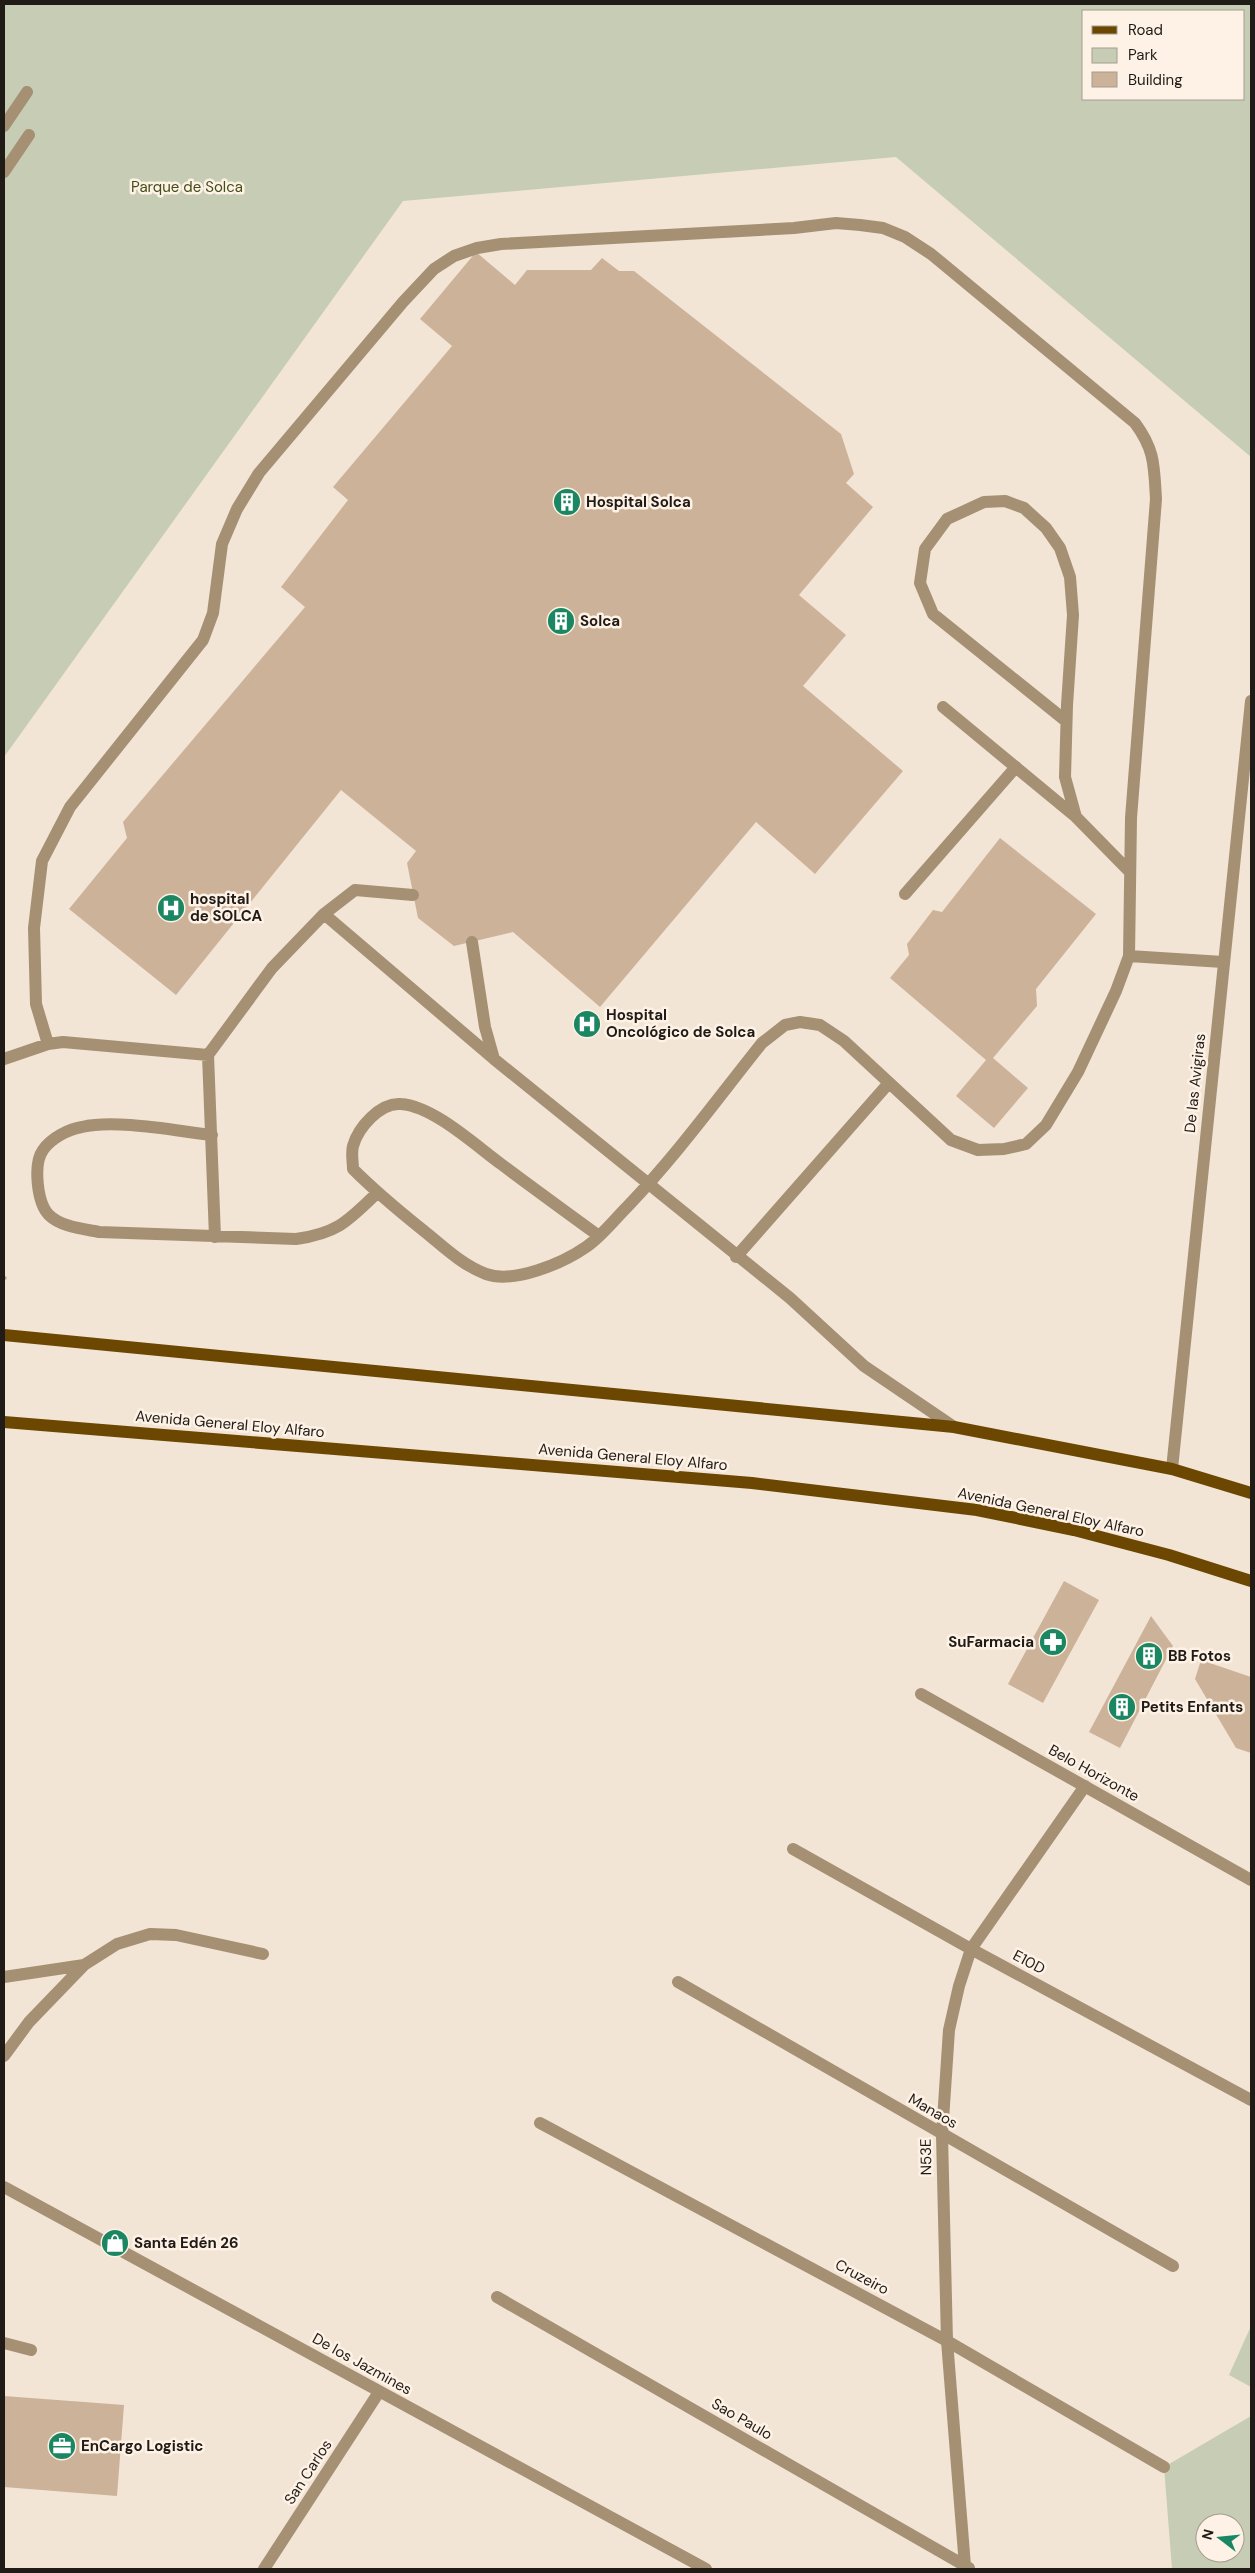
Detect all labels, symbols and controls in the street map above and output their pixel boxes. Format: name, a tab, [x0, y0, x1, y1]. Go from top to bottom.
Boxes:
legend	[1082, 10, 1245, 100]
text: Road	[1128, 20, 1163, 40]
text: Park	[1128, 45, 1158, 65]
text: Building	[1128, 70, 1183, 90]
park label: Parque de Solca	[131, 177, 243, 197]
building icon: Hospital Solca	[552, 487, 582, 517]
place label: Hospital Solca	[586, 492, 691, 512]
building icon: Solca	[546, 606, 576, 636]
place label: Solca	[580, 611, 620, 631]
place label: hospital de SOLCA	[190, 889, 263, 926]
hospital icon: hospital de SOLCA	[156, 893, 186, 923]
place label: Hospital Oncológico de Solca	[606, 1005, 755, 1042]
hospital icon: Hospital Oncológico de Solca	[572, 1009, 602, 1039]
street label: De las Avigiras	[1180, 1032, 1210, 1134]
street label: Avenida General Eloy Alfaro	[135, 1406, 326, 1442]
street label: Avenida General Eloy Alfaro	[538, 1439, 729, 1475]
street label: Avenida General Eloy Alfaro	[956, 1482, 1146, 1542]
pharmacy icon: SuFarmacia	[1038, 1627, 1068, 1657]
place label: SuFarmacia	[948, 1632, 1034, 1652]
building icon: BB Fotos	[1134, 1641, 1164, 1671]
place label: BB Fotos	[1168, 1646, 1231, 1666]
building icon: Petits Enfants	[1107, 1692, 1137, 1722]
place label: Petits Enfants	[1141, 1697, 1243, 1717]
street label: Belo Horizonte	[1045, 1740, 1143, 1806]
street label: E10D	[1009, 1945, 1049, 1979]
street label: Manaos	[905, 2089, 961, 2133]
street label: N53E	[916, 2138, 936, 2176]
shop icon: Santa Edén 26	[100, 2228, 130, 2258]
place label: Santa Edén 26	[134, 2233, 238, 2253]
street label: Cruzeiro	[832, 2255, 892, 2300]
street label: De los Jazmines	[309, 2328, 415, 2400]
street label: Sao Paulo	[708, 2394, 776, 2444]
office icon: EnCargo Logistic	[47, 2431, 77, 2461]
place label: EnCargo Logistic	[81, 2436, 203, 2456]
street label: San Carlos	[280, 2436, 336, 2508]
north arrow	[1195, 2513, 1245, 2563]
text: N	[1197, 2527, 1218, 2542]

